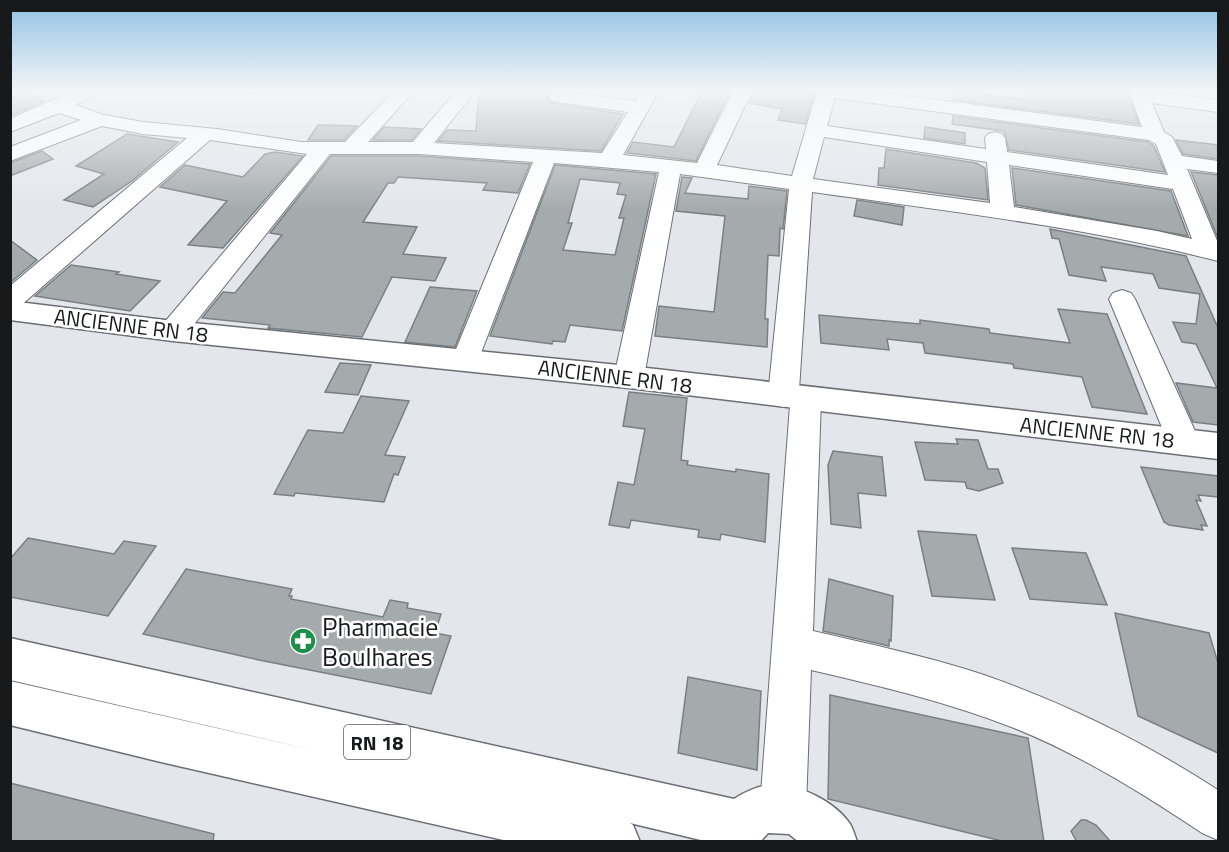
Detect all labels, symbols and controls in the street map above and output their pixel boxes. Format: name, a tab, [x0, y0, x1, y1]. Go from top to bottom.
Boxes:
street label: ANCIENNE RN 18	[52, 300, 210, 350]
street label: ANCIENNE RN 18	[536, 351, 694, 401]
street label: ANCIENNE RN 18	[1018, 408, 1176, 456]
place label: Pharmacie Boulhares	[322, 607, 438, 676]
pharmacy icon: Pharmacie Boulhares	[288, 626, 318, 656]
road number: RN 18	[344, 725, 410, 759]

